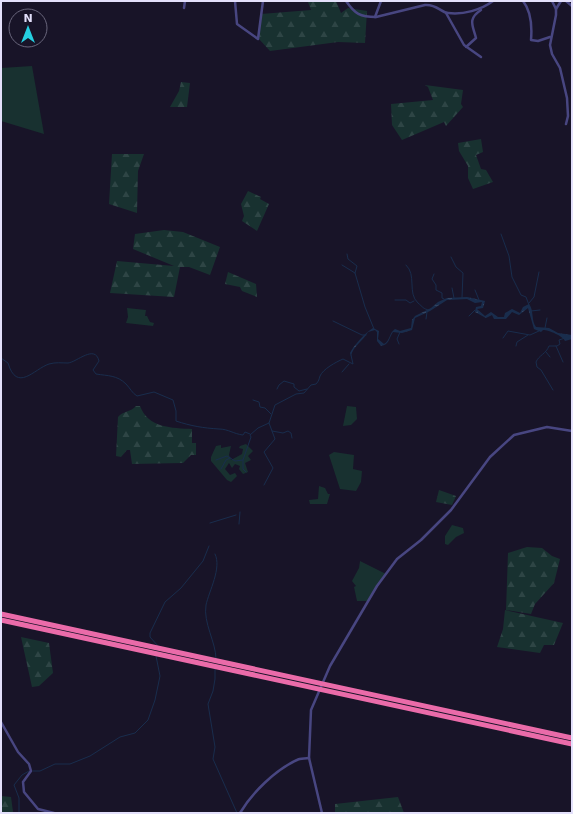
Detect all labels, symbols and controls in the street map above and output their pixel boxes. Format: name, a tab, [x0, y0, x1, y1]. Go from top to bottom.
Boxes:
north arrow	[8, 8, 48, 48]
text: N	[23, 12, 33, 25]

